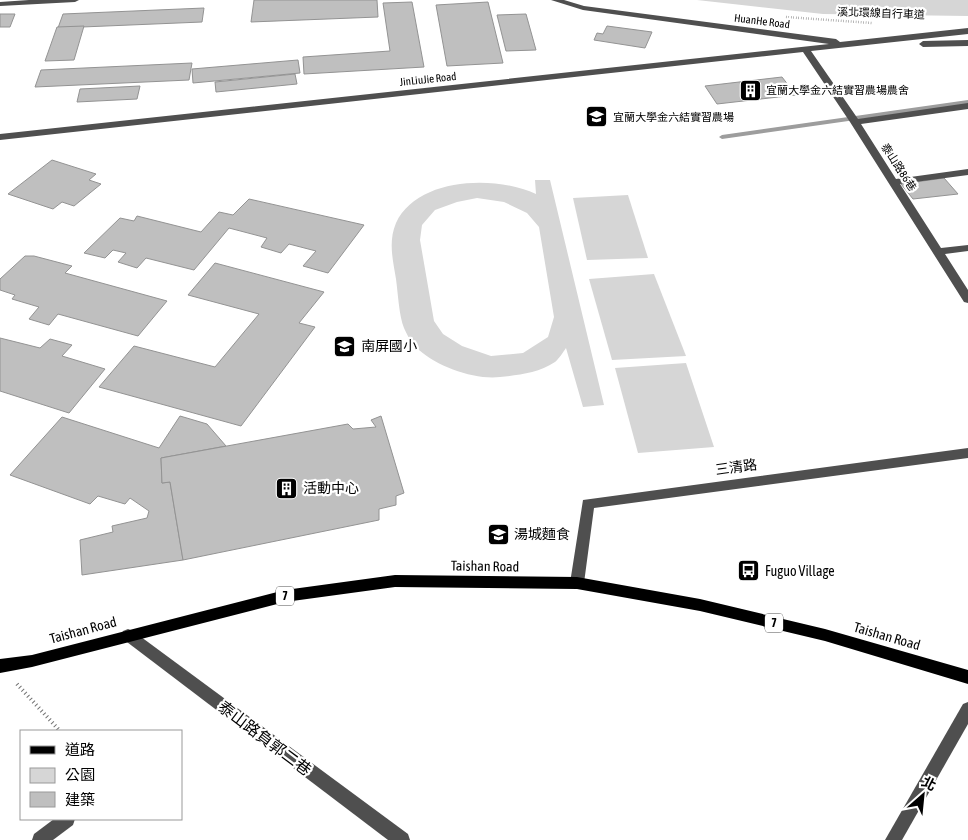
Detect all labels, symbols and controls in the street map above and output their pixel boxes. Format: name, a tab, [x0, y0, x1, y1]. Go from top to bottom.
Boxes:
street label: 溪北環線自行車道	[837, 5, 925, 21]
street label: HuanHe Road	[733, 12, 791, 30]
street label: JinLiuJie Road	[399, 70, 457, 88]
building icon: 宜蘭大學金六結實習農場農舍	[738, 78, 762, 102]
place label: 宜蘭大學金六結實習農場農舍	[766, 84, 909, 96]
school or university icon: 宜蘭大學金六結實習農場	[585, 105, 609, 129]
place label: 宜蘭大學金六結實習農場	[613, 111, 734, 123]
street label: 泰山路86巷	[879, 141, 919, 193]
school or university icon: 南屏國小	[333, 334, 357, 358]
place label: 南屏國小	[361, 338, 417, 354]
street label: 三清路	[714, 456, 758, 478]
building icon: 活動中心	[275, 476, 299, 500]
place label: 活動中心	[303, 480, 359, 496]
school or university icon: 湯城麵食	[486, 522, 510, 546]
place label: 湯城麵食	[514, 526, 570, 542]
street label: Taishan Road	[451, 557, 519, 575]
bus stop icon: Fuguo Village	[737, 559, 761, 583]
place label: Fuguo Village	[765, 563, 835, 579]
road number: 7	[276, 586, 294, 606]
street label: Taishan Road	[48, 613, 118, 647]
road number: 7	[765, 614, 783, 632]
street label: Taishan Road	[852, 619, 922, 653]
street label: 泰山路負郭二巷	[215, 697, 315, 779]
legend	[20, 730, 182, 820]
text: 道路	[65, 741, 95, 758]
text: 公園	[65, 766, 95, 783]
north arrow	[898, 770, 948, 820]
text: 北	[919, 773, 939, 794]
text: 建築	[65, 791, 95, 808]

